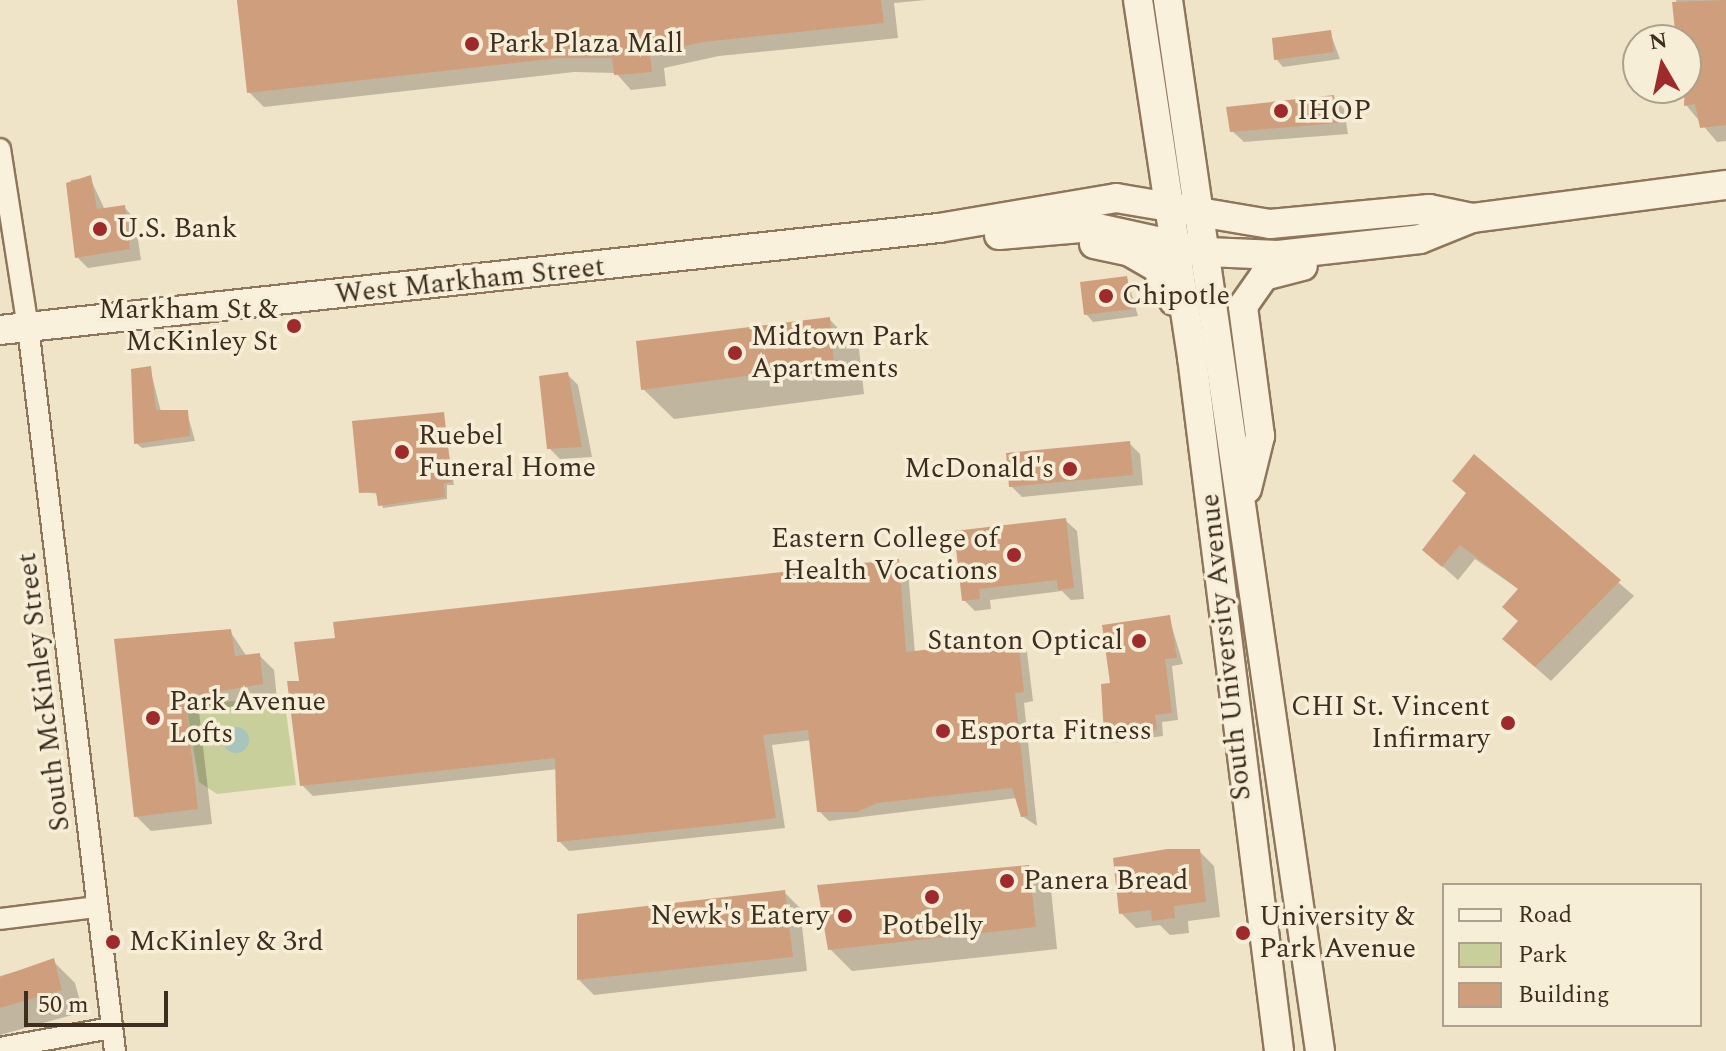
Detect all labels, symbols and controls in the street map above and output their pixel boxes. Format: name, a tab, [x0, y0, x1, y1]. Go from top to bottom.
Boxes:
north arrow	[1622, 24, 1702, 104]
text: N	[1647, 24, 1670, 59]
place label: Park Plaza Mall	[488, 27, 683, 61]
marker: Park Plaza Mall	[463, 35, 481, 53]
place label: IHOP	[1297, 94, 1371, 128]
marker: IHOP	[1272, 102, 1290, 120]
place label: U.S. Bank	[116, 212, 237, 246]
marker: U.S. Bank	[91, 220, 109, 238]
street label: West Markham Street	[334, 250, 606, 312]
place label: Chipotle	[1122, 279, 1230, 313]
marker: Chipotle	[1097, 287, 1115, 305]
place label: Markham St & McKinley St	[99, 293, 278, 359]
marker: Markham St & McKinley St	[285, 317, 303, 335]
place label: Midtown Park Apartments	[751, 320, 929, 386]
marker: Midtown Park Apartments	[726, 344, 744, 362]
place label: Ruebel Funeral Home	[418, 419, 596, 485]
marker: Ruebel Funeral Home	[393, 443, 411, 461]
place label: McDonald's	[904, 452, 1054, 486]
marker: McDonald's	[1061, 460, 1079, 478]
street label: South University Avenue	[1193, 492, 1259, 802]
place label: Eastern College of Health Vocations	[771, 522, 998, 588]
marker: Eastern College of Health Vocations	[1005, 546, 1023, 564]
street label: South McKinley Street	[10, 551, 78, 833]
place label: Stanton Optical	[927, 624, 1123, 658]
marker: Stanton Optical	[1130, 632, 1148, 650]
place label: Park Avenue Lofts	[169, 685, 326, 751]
place label: CHI St. Vincent Infirmary	[1291, 690, 1490, 756]
marker: Park Avenue Lofts	[144, 709, 162, 727]
marker: CHI St. Vincent Infirmary	[1497, 712, 1519, 734]
place label: Esporta Fitness	[959, 714, 1152, 748]
marker: Esporta Fitness	[934, 722, 952, 740]
place label: Panera Bread	[1023, 864, 1189, 898]
marker: Panera Bread	[998, 872, 1016, 890]
legend	[1442, 883, 1702, 1027]
marker: Potbelly	[923, 888, 941, 906]
text: Road	[1518, 897, 1572, 933]
place label: Newk's Eatery	[650, 899, 829, 933]
place label: University & Park Avenue	[1259, 900, 1416, 966]
marker: Newk's Eatery	[836, 907, 854, 925]
place label: Potbelly	[881, 909, 983, 943]
marker: University & Park Avenue	[1234, 924, 1252, 942]
place label: McKinley & 3rd	[129, 925, 324, 959]
marker: McKinley & 3rd	[104, 933, 122, 951]
text: Park	[1518, 937, 1568, 973]
scale bar	[28, 975, 172, 1025]
text: Building	[1518, 977, 1610, 1013]
text: 50 m	[38, 987, 89, 1023]

